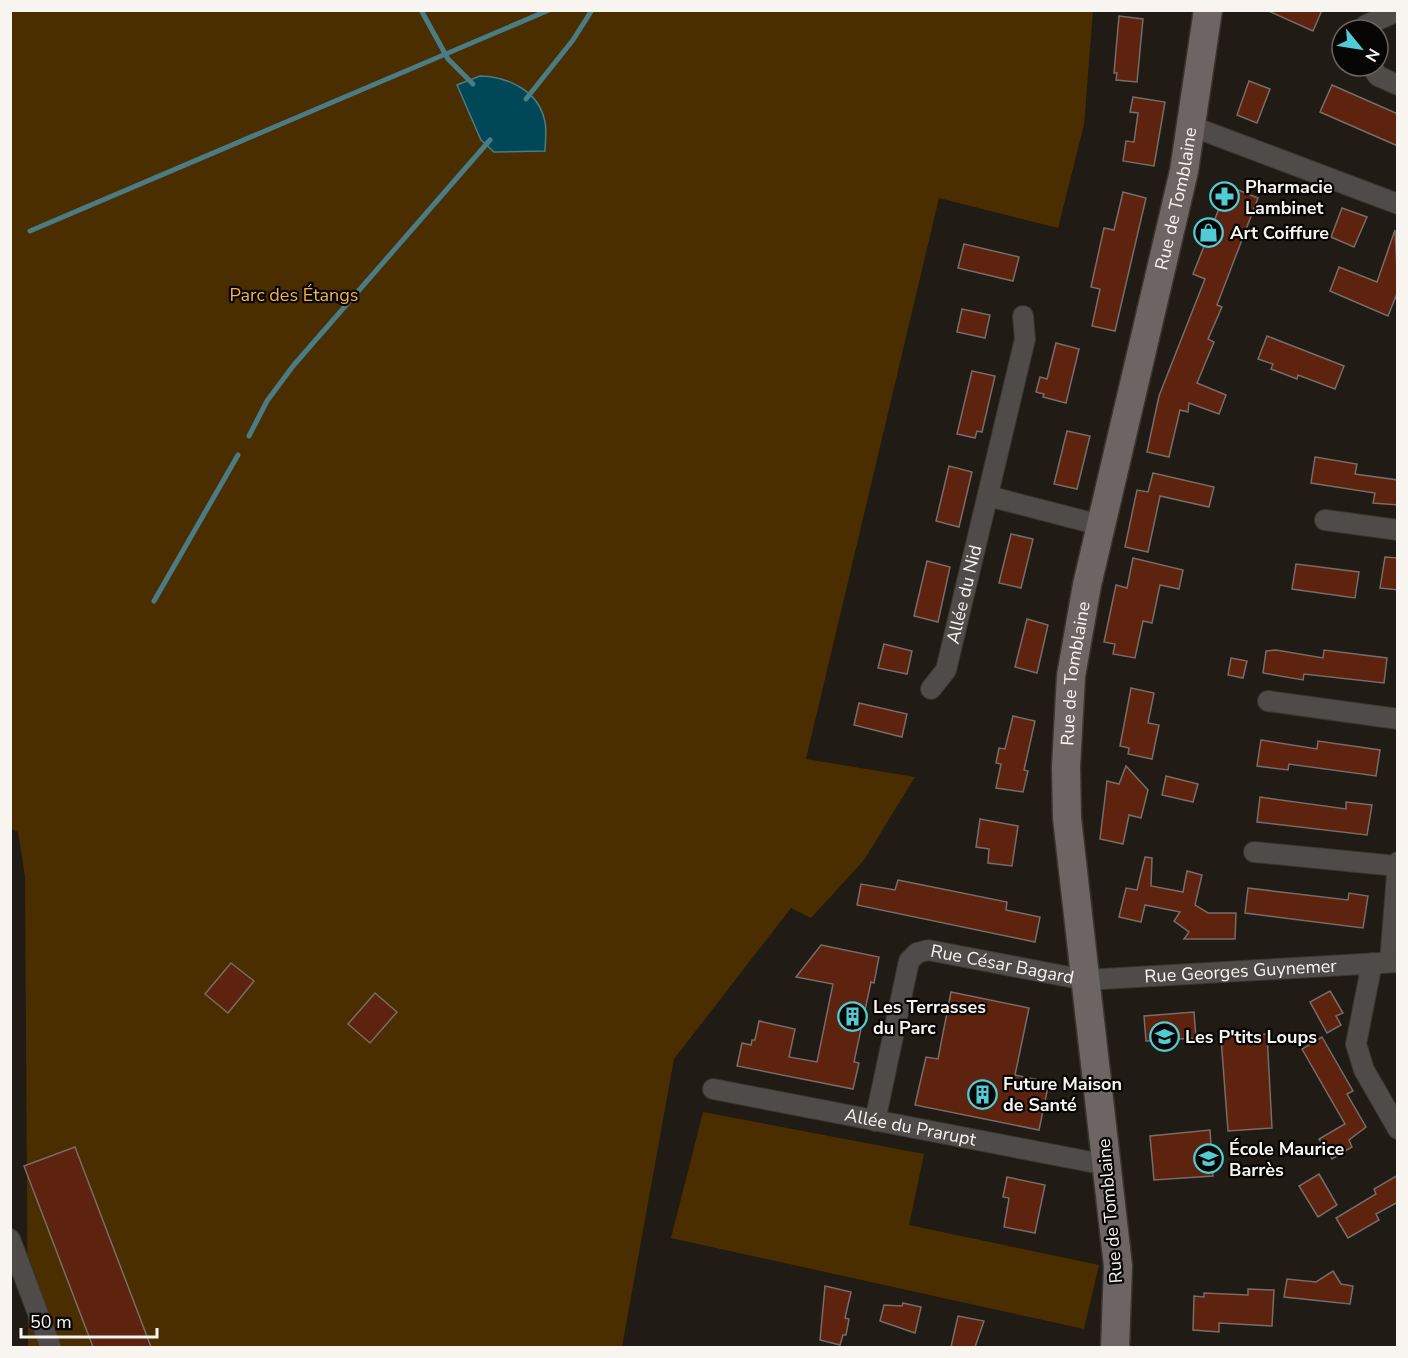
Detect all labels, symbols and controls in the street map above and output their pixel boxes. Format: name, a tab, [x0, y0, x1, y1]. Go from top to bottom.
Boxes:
north arrow	[1330, 18, 1390, 78]
text: N	[1360, 44, 1385, 66]
street label: Rue de Tomblaine	[1149, 126, 1202, 272]
place label: Pharmacie Lambinet	[1245, 175, 1333, 220]
pharmacy icon: Pharmacie Lambinet	[1208, 181, 1240, 213]
shop icon: Art Coiffure	[1193, 217, 1225, 249]
place label: Art Coiffure	[1230, 221, 1329, 245]
park label: Parc des Étangs	[230, 283, 358, 307]
street label: Allée du Nid	[941, 543, 987, 646]
street label: Rue de Tomblaine	[1055, 599, 1096, 746]
street label: Rue César Bagard	[929, 939, 1076, 990]
street label: Rue Georges Guynemer	[1144, 954, 1338, 989]
place label: Les Terrasses du Parc	[873, 995, 986, 1040]
building icon: Les Terrasses du Parc	[836, 1001, 868, 1033]
school or university icon: Les P'tits Loups	[1148, 1021, 1180, 1053]
place label: Les P'tits Loups	[1185, 1025, 1317, 1049]
place label: Future Maison de Santé	[1003, 1072, 1122, 1117]
building icon: Future Maison de Santé	[966, 1078, 998, 1110]
street label: Allée du Prarupt	[843, 1103, 979, 1152]
place label: École Maurice Barrès	[1229, 1137, 1344, 1182]
street label: Rue de Tomblaine	[1092, 1138, 1128, 1284]
school or university icon: École Maurice Barrès	[1192, 1143, 1224, 1175]
scale bar	[21, 1301, 158, 1339]
text: 50 m	[30, 1310, 72, 1334]

